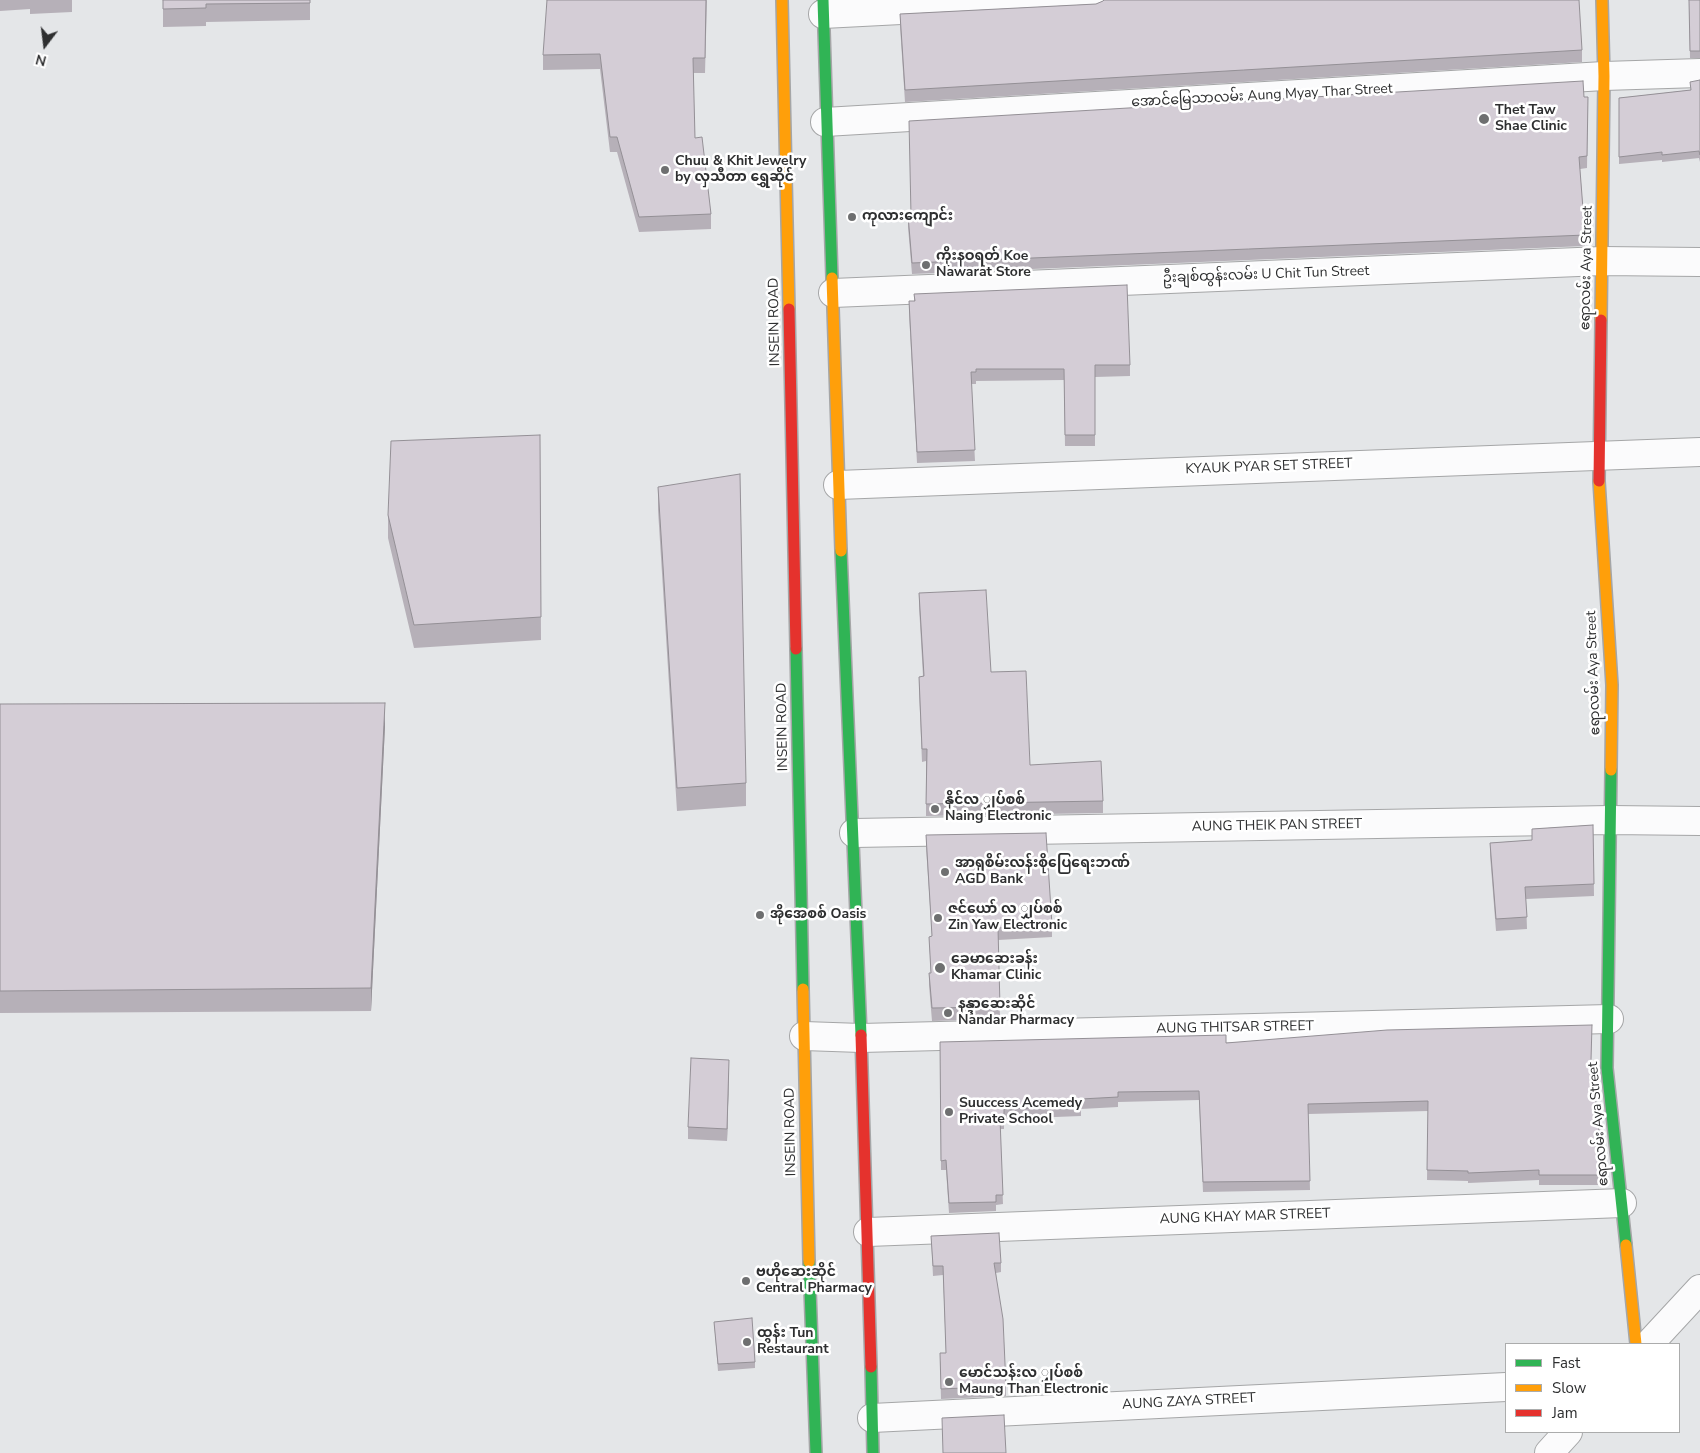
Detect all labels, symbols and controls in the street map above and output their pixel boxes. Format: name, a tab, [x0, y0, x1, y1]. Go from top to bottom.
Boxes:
north arrow	[20, 20, 70, 70]
text: N	[33, 49, 49, 71]
street label: အောင်မြေသာလမ်း Aung Myay Thar Street	[1131, 81, 1393, 111]
place label: Thet Taw Shae Clinic	[1495, 103, 1567, 136]
marker: Thet Taw Shae Clinic	[1477, 112, 1491, 126]
place label: Chuu & Khit Jewelry by လှသီတာ ရွှေဆိုင်	[675, 154, 806, 186]
marker: Chuu & Khit Jewelry by လှသီတာ ရွှေဆိုင်	[659, 164, 671, 176]
street label: ဧရာလမ်း Aya Street	[1578, 206, 1596, 330]
place label: ကုလားကျောင်း	[862, 209, 953, 225]
marker: ကုလားကျောင်း	[846, 211, 858, 223]
place label: ကိုးနဝရတ် Koe Nawarat Store	[936, 249, 1031, 282]
marker: ကိုးနဝရတ် Koe Nawarat Store	[920, 259, 932, 271]
street label: ဦးချစ်ထွန်းလမ်း U Chit Tun Street	[1162, 263, 1370, 287]
street label: INSEIN ROAD	[766, 278, 784, 366]
street label: KYAUK PYAR SET STREET	[1185, 456, 1353, 478]
street label: ဧရာလမ်း Aya Street	[1583, 610, 1605, 736]
street label: INSEIN ROAD	[774, 683, 792, 771]
place label: နိုင်လ ျှပ်စစ် Naing Electronic	[945, 793, 1051, 826]
marker: နိုင်လ ျှပ်စစ် Naing Electronic	[929, 803, 941, 815]
street label: AUNG THEIK PAN STREET	[1192, 816, 1362, 836]
place label: အာရှစိမ်းလန်းစိုပြေရေးဘဏ် AGD Bank	[955, 856, 1130, 889]
marker: အာရှစိမ်းလန်းစိုပြေရေးဘဏ် AGD Bank	[939, 866, 951, 878]
place label: ဇင်ယော် လ ျှပ်စစ် Zin Yaw Electronic	[948, 902, 1067, 934]
place label: အိုအေစစ် Oasis	[770, 907, 866, 923]
marker: အိုအေစစ် Oasis	[754, 909, 766, 921]
marker: ဇင်ယော် လ ျှပ်စစ် Zin Yaw Electronic	[932, 912, 944, 924]
place label: ခေမာဆေးခန်း Khamar Clinic	[951, 952, 1041, 984]
marker: ခေမာဆေးခန်း Khamar Clinic	[933, 961, 947, 975]
place label: နန္ဒာဆေးဆိုင် Nandar Pharmacy	[958, 997, 1074, 1030]
marker: နန္ဒာဆေးဆိုင် Nandar Pharmacy	[942, 1007, 954, 1019]
street label: AUNG THITSAR STREET	[1156, 1018, 1314, 1038]
street label: ဧရာလမ်း Aya Street	[1585, 1061, 1613, 1187]
street label: INSEIN ROAD	[782, 1088, 800, 1176]
place label: Suuccess Acemedy Private School	[959, 1096, 1082, 1128]
marker: Suuccess Acemedy Private School	[943, 1106, 955, 1118]
street label: AUNG KHAY MAR STREET	[1159, 1206, 1331, 1228]
place label: ဗဟိုဆေးဆိုင် Central Pharmacy	[756, 1265, 872, 1298]
marker: ဗဟိုဆေးဆိုင် Central Pharmacy	[740, 1275, 752, 1287]
place label: ထွန်း Tun Restaurant	[757, 1326, 829, 1358]
marker: ထွန်း Tun Restaurant	[741, 1336, 753, 1348]
legend	[1505, 1343, 1680, 1433]
text: Fast	[1552, 1353, 1580, 1373]
place label: မောင်သန်းလ ျှပ်စစ် Maung Than Electronic	[959, 1366, 1108, 1398]
marker: မောင်သန်းလ ျှပ်စစ် Maung Than Electronic	[943, 1376, 955, 1388]
text: Slow	[1552, 1378, 1586, 1398]
street label: AUNG ZAYA STREET	[1122, 1390, 1256, 1414]
text: Jam	[1552, 1403, 1578, 1423]

